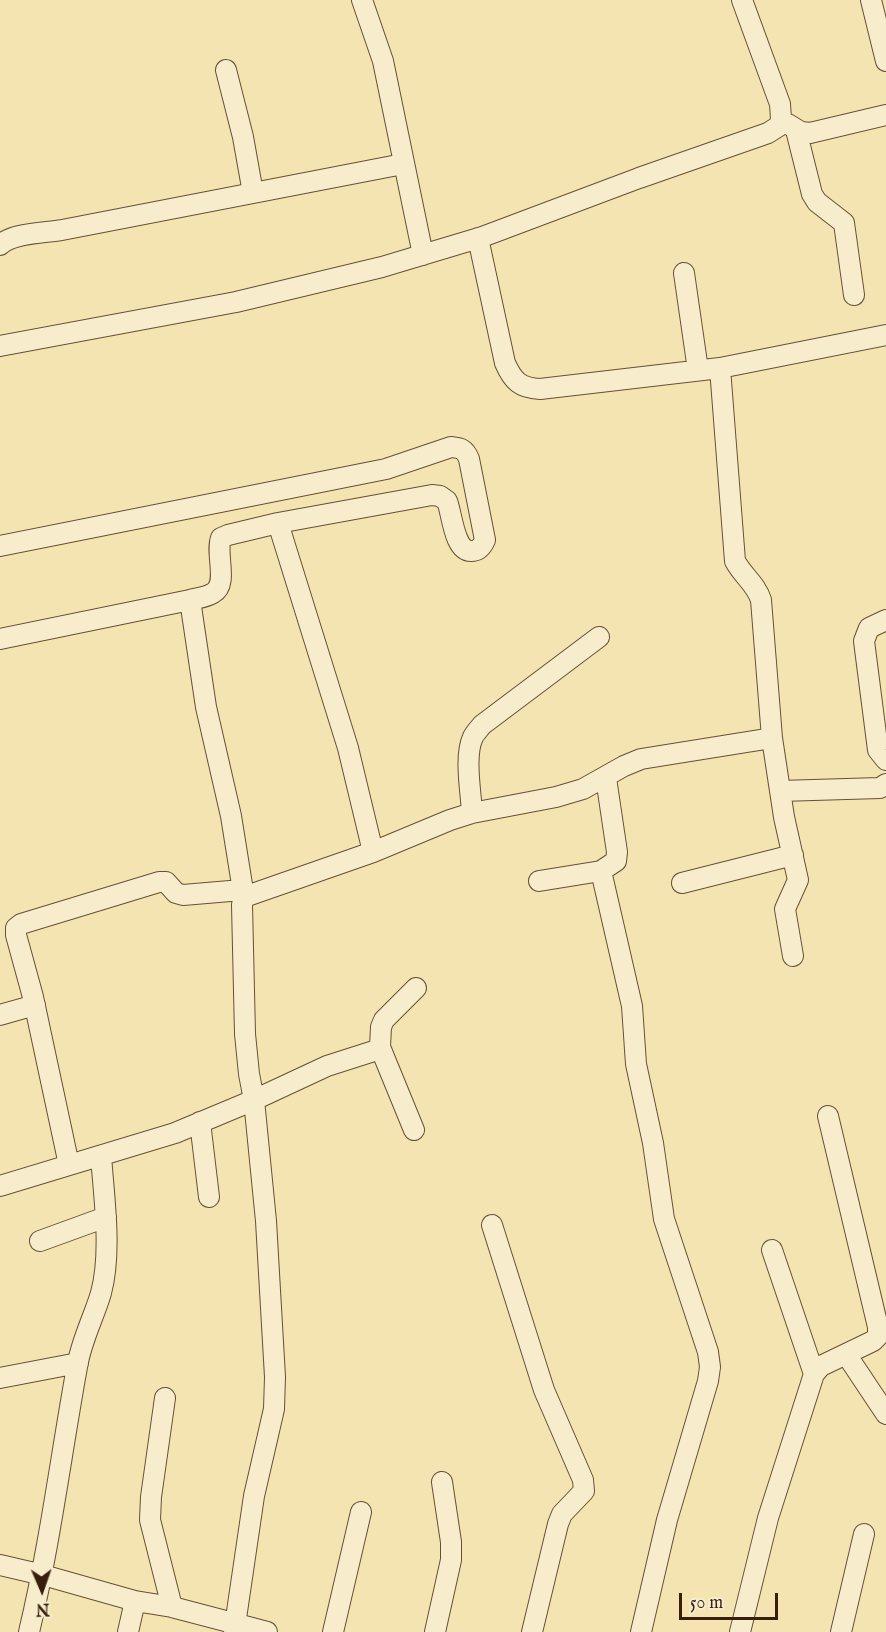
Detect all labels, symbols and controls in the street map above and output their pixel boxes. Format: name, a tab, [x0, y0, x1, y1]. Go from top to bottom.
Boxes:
north arrow	[12, 1560, 72, 1620]
scale bar	[682, 1581, 781, 1619]
text: 50 m	[690, 1592, 723, 1615]
text: N	[35, 1598, 50, 1618]

